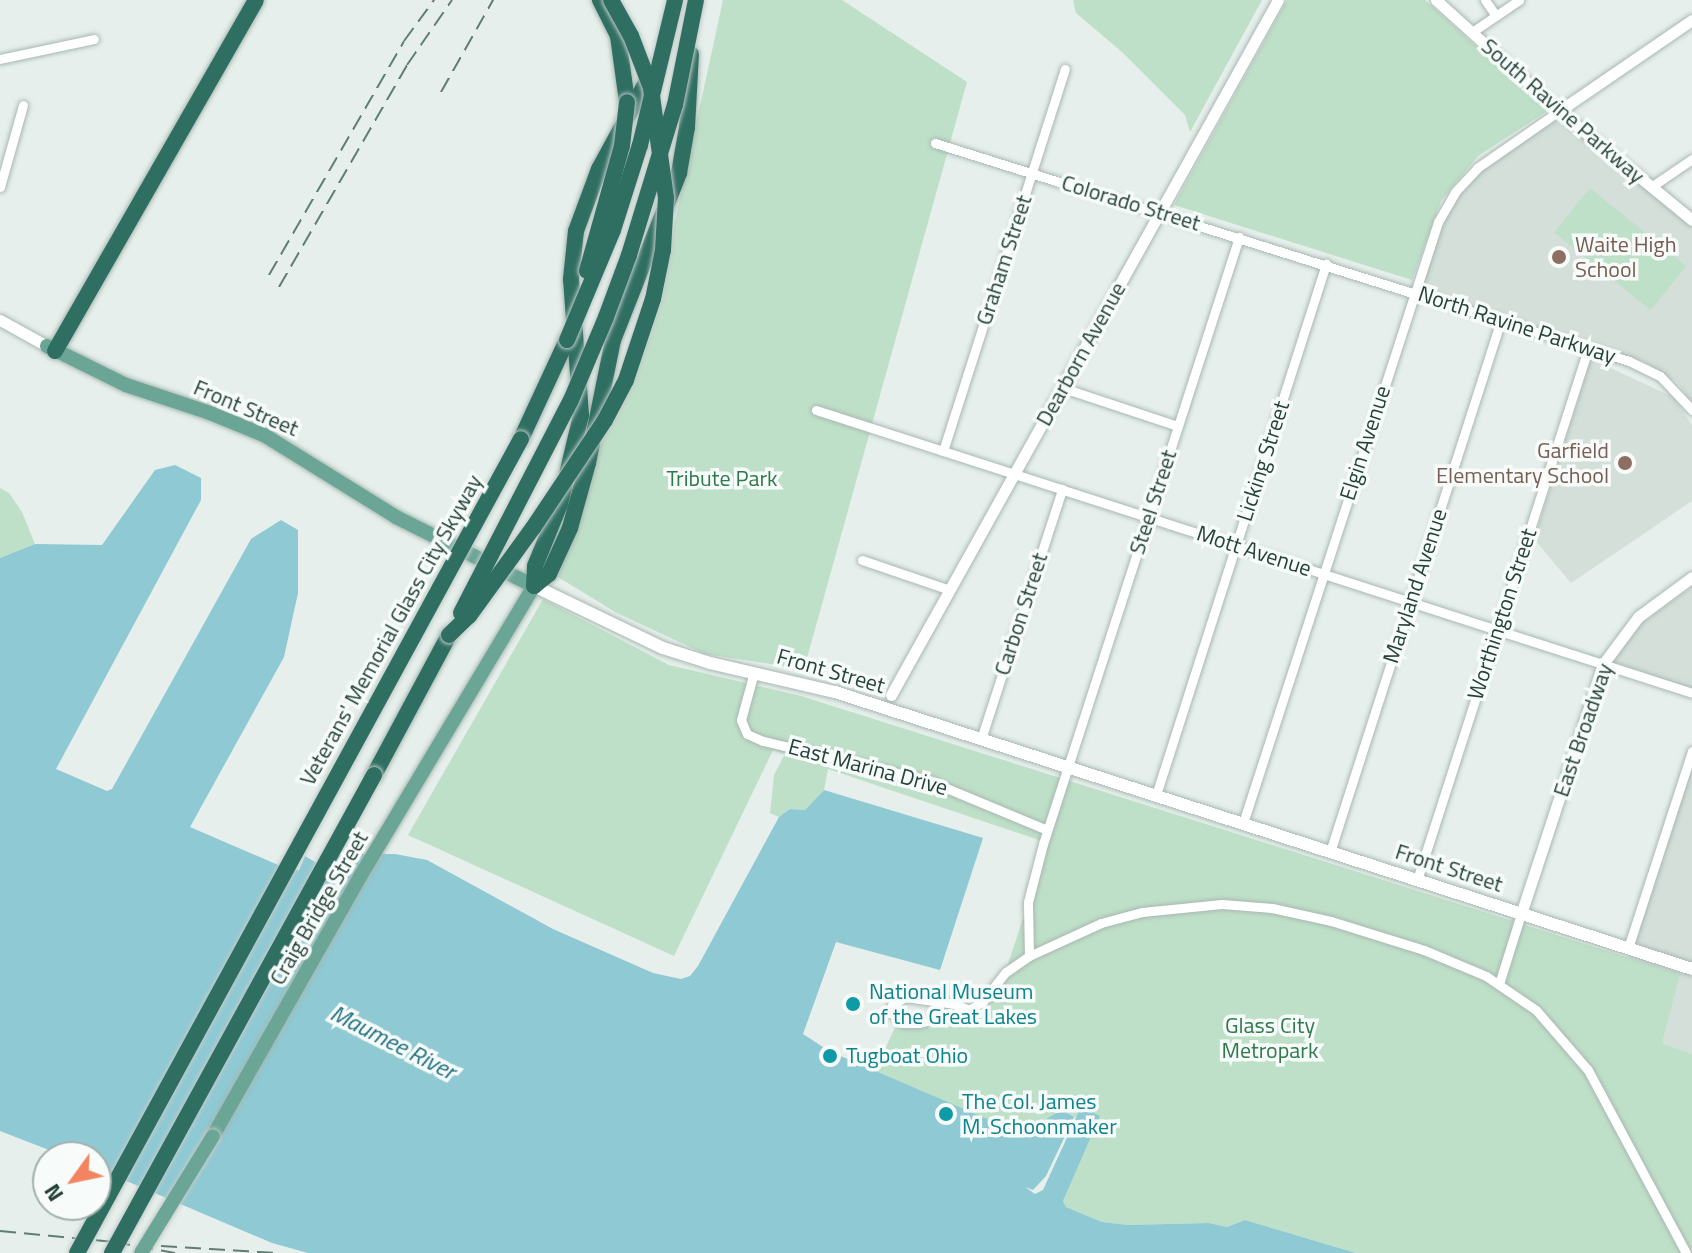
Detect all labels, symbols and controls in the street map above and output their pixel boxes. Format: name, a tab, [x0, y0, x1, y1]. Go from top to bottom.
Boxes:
street label: South Ravine Parkway	[1476, 33, 1650, 189]
street label: Colorado Street	[1059, 169, 1203, 237]
street label: Graham Street	[971, 192, 1037, 328]
place label: Waite High School	[1575, 231, 1676, 282]
marker: Waite High School	[1550, 248, 1568, 266]
street label: Dearborn Avenue	[1031, 278, 1131, 430]
street label: North Ravine Parkway	[1415, 281, 1619, 369]
street label: Front Street	[190, 374, 302, 442]
street label: Elgin Avenue	[1334, 382, 1396, 504]
street label: Licking Street	[1231, 397, 1295, 525]
place label: Garfield Elementary School	[1436, 437, 1609, 488]
street label: Steel Street	[1124, 446, 1182, 558]
marker: Garfield Elementary School	[1616, 454, 1634, 472]
park label: Tribute Park	[666, 466, 778, 492]
street label: Veterans' Memorial Glass City Skyway	[294, 470, 488, 790]
street label: Maryland Avenue	[1378, 505, 1452, 667]
street label: Mott Avenue	[1193, 520, 1315, 582]
street label: Worthington Street	[1462, 525, 1542, 703]
street label: Carbon Street	[989, 549, 1053, 679]
street label: Front Street	[774, 643, 888, 699]
street label: East Broadway	[1548, 660, 1618, 800]
street label: East Marina Drive	[786, 733, 950, 801]
street label: Craig Bridge Street	[264, 826, 374, 990]
street label: Front Street	[1392, 838, 1506, 898]
place label: National Museum of the Great Lakes	[869, 978, 1037, 1030]
marker: National Museum of the Great Lakes	[844, 995, 862, 1013]
water label: Maumee River	[326, 998, 460, 1086]
park label: Glass City Metropark	[1222, 1012, 1318, 1064]
place label: Tugboat Ohio	[846, 1043, 968, 1069]
marker: Tugboat Ohio	[821, 1047, 839, 1065]
place label: The Col. James M. Schoonmaker	[962, 1088, 1117, 1140]
marker: The Col. James M. Schoonmaker	[937, 1105, 955, 1123]
north arrow	[32, 1141, 112, 1221]
text: N	[35, 1177, 72, 1209]

